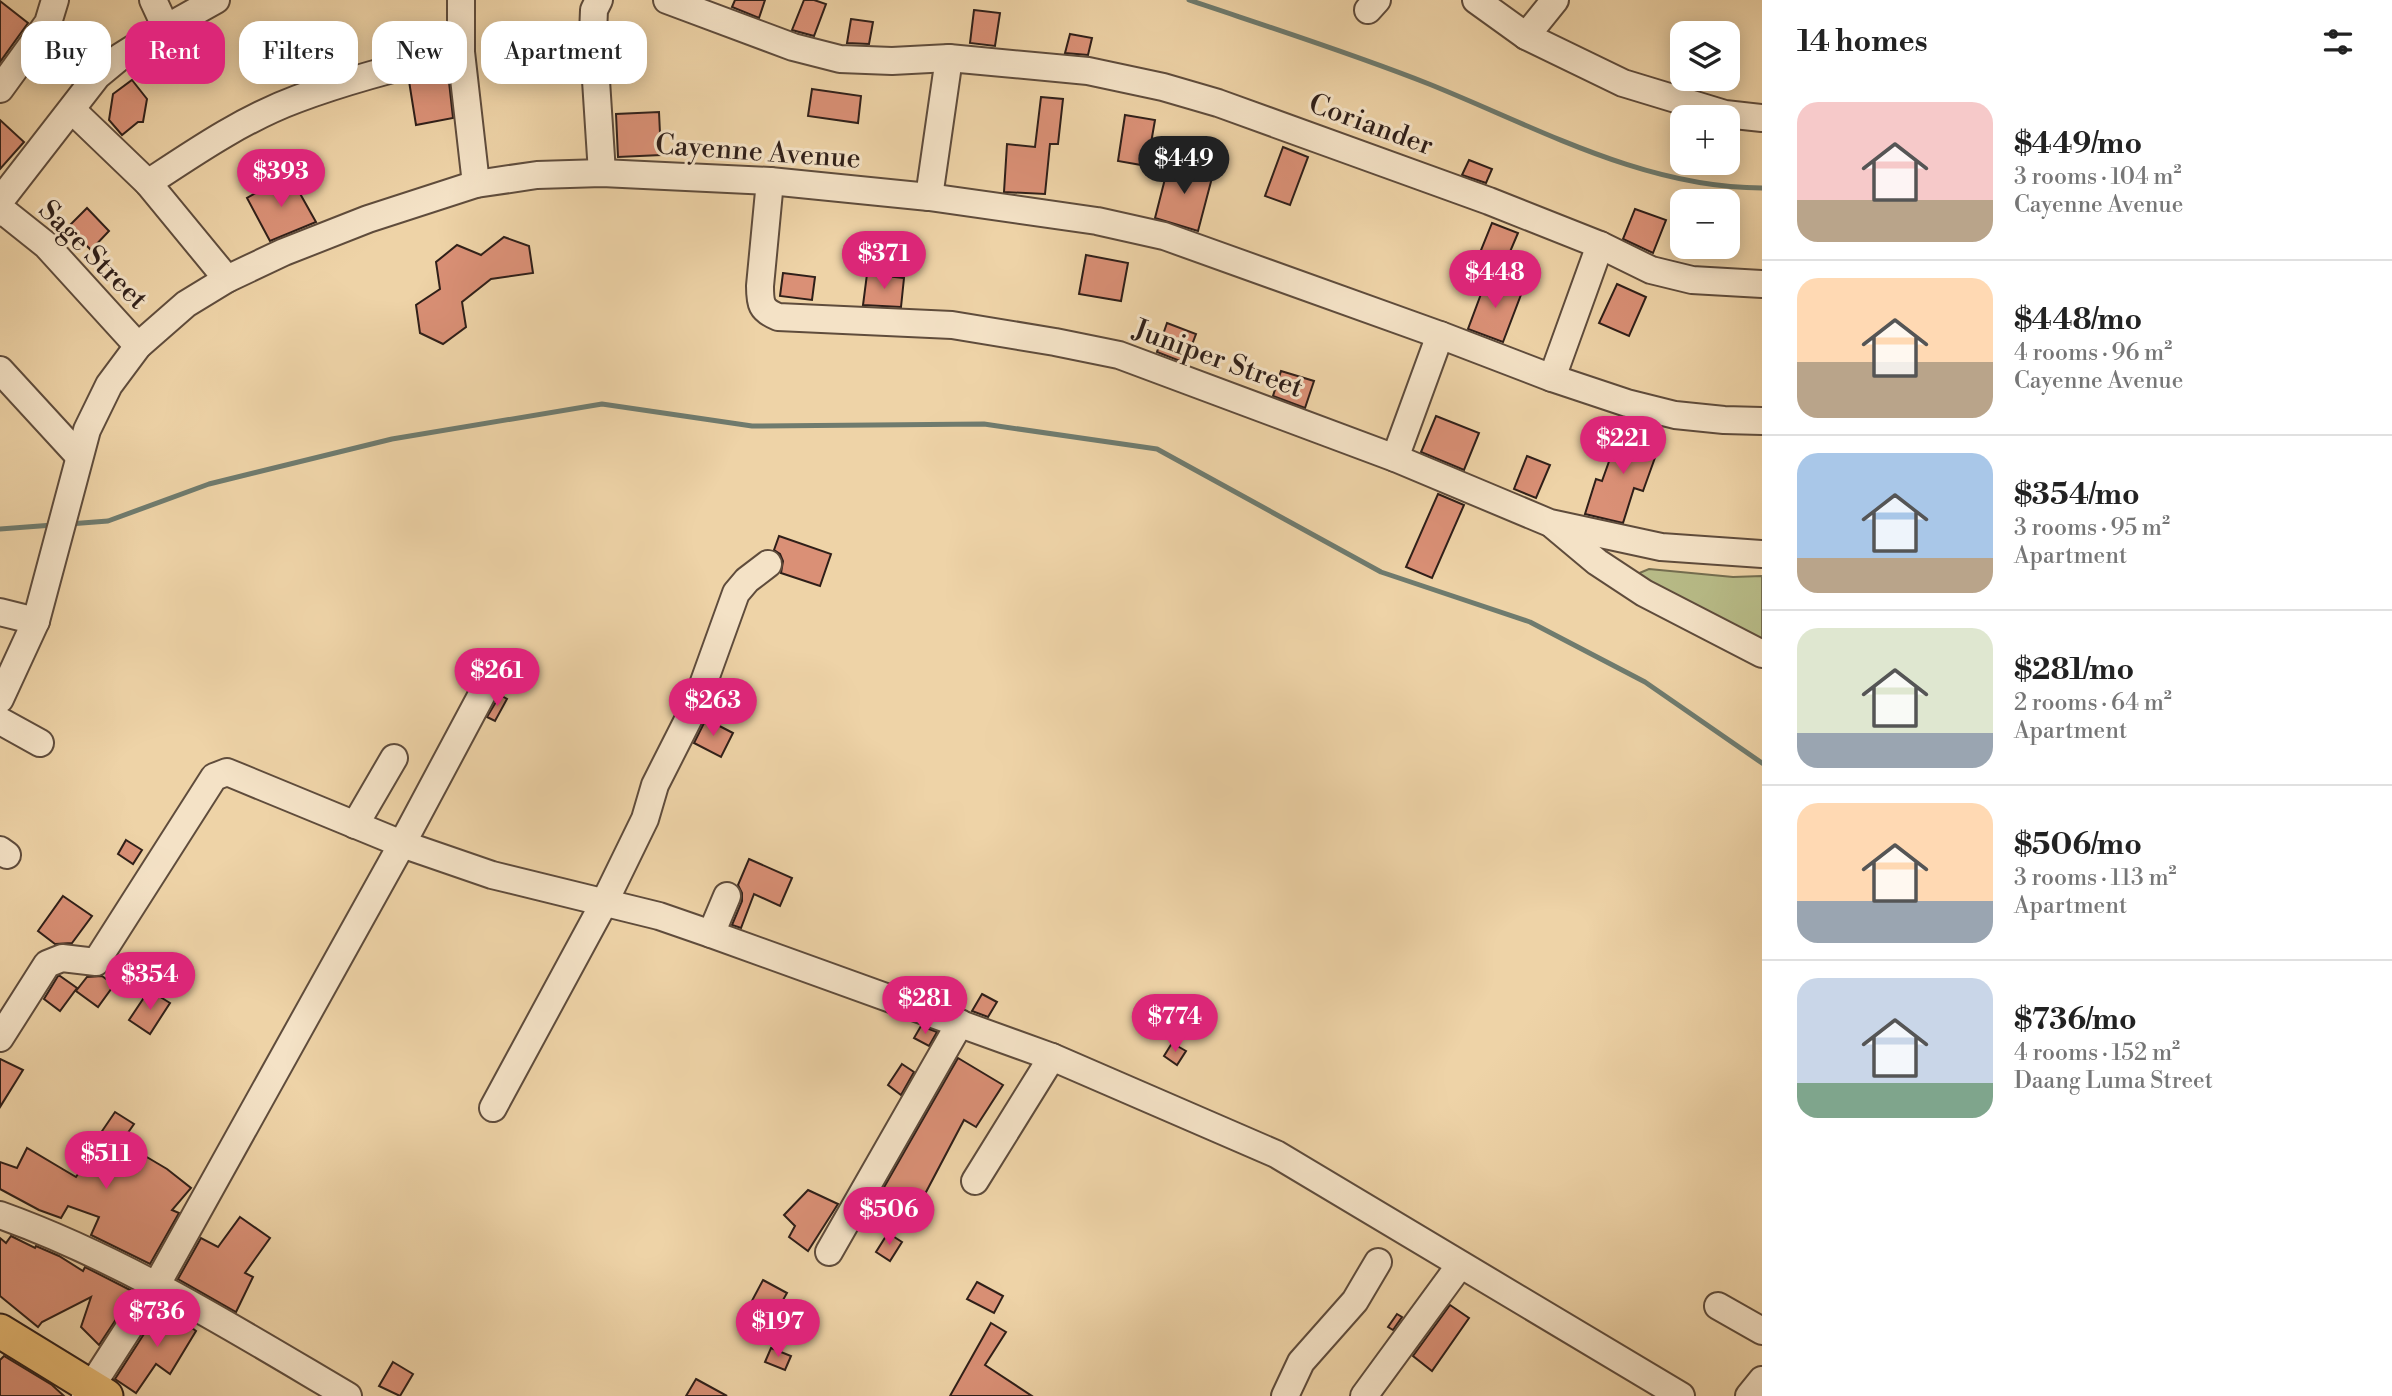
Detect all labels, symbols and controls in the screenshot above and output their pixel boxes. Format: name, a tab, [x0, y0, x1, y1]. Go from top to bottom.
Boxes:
chip: Buy	[21, 21, 111, 84]
chip: Rent	[125, 21, 225, 84]
chip: Filters	[239, 21, 358, 84]
chip: New	[372, 21, 467, 84]
chip: Apartment	[481, 21, 647, 84]
map controls	[1670, 21, 1740, 259]
button: layers	[1670, 21, 1740, 91]
text: 14 homes	[1797, 23, 1928, 61]
icon: filters	[2319, 23, 2357, 61]
street label: Coriander	[1304, 86, 1438, 164]
button: +	[1670, 105, 1740, 175]
text: $449/mo	[2014, 125, 2142, 163]
street label: Cayenne Avenue	[654, 127, 862, 177]
icon: home	[1853, 130, 1937, 214]
pin: $449	[1143, 136, 1225, 196]
text: $449	[1154, 145, 1214, 173]
pin: $393	[240, 150, 322, 209]
text: $393	[253, 158, 309, 186]
text: 3 rooms · 104 m²	[2014, 163, 2182, 191]
button: −	[1670, 189, 1740, 259]
text: Cayenne Avenue	[2014, 191, 2183, 219]
street label: Sage Street	[31, 193, 155, 317]
pin: $371	[843, 232, 925, 291]
text: $371	[858, 240, 910, 268]
pin: $448	[1454, 250, 1536, 310]
text: $448	[1465, 259, 1525, 287]
text: $448/mo	[2014, 301, 2142, 339]
icon: home	[1853, 306, 1937, 390]
street label: Juniper Street	[1127, 312, 1308, 406]
text: 4 rooms · 96 m²	[2014, 339, 2172, 367]
text: Cayenne Avenue	[2014, 367, 2183, 395]
pin: $221	[1582, 416, 1664, 476]
text: $221	[1596, 425, 1650, 453]
text: $354/mo	[2014, 476, 2140, 514]
icon: home	[1853, 481, 1937, 565]
text: 3 rooms · 95 m²	[2014, 514, 2170, 542]
text: Apartment	[2014, 542, 2127, 570]
pin: $261	[456, 648, 538, 708]
text: $281/mo	[2014, 651, 2134, 689]
icon: home	[1853, 656, 1937, 740]
text: $261	[471, 657, 523, 685]
pin: $263	[672, 678, 754, 738]
text: $263	[685, 687, 741, 715]
text: 2 rooms · 64 m²	[2014, 689, 2172, 717]
text: Apartment	[2014, 717, 2127, 745]
text: $506/mo	[2014, 826, 2142, 864]
icon: home	[1853, 831, 1937, 915]
text: 3 rooms · 113 m²	[2014, 864, 2177, 892]
text: Apartment	[2014, 892, 2127, 920]
pin: $354	[109, 953, 191, 1012]
text: $354	[121, 961, 179, 989]
pin: $281	[884, 976, 966, 1036]
text: $281	[898, 985, 952, 1013]
pin: $774	[1134, 995, 1216, 1054]
text: $736/mo	[2014, 1001, 2137, 1039]
text: $774	[1148, 1003, 1202, 1031]
icon: home	[1853, 1006, 1937, 1090]
text: 4 rooms · 152 m²	[2014, 1039, 2180, 1067]
text: Daang Luma Street	[2014, 1067, 2213, 1095]
pin: $511	[65, 1132, 147, 1191]
text: $511	[81, 1140, 131, 1168]
pin: $506	[848, 1188, 930, 1247]
text: $506	[859, 1196, 919, 1224]
pin: $736	[116, 1290, 198, 1349]
text: $736	[129, 1298, 185, 1326]
pin: $197	[737, 1300, 819, 1359]
text: $197	[752, 1308, 804, 1336]

